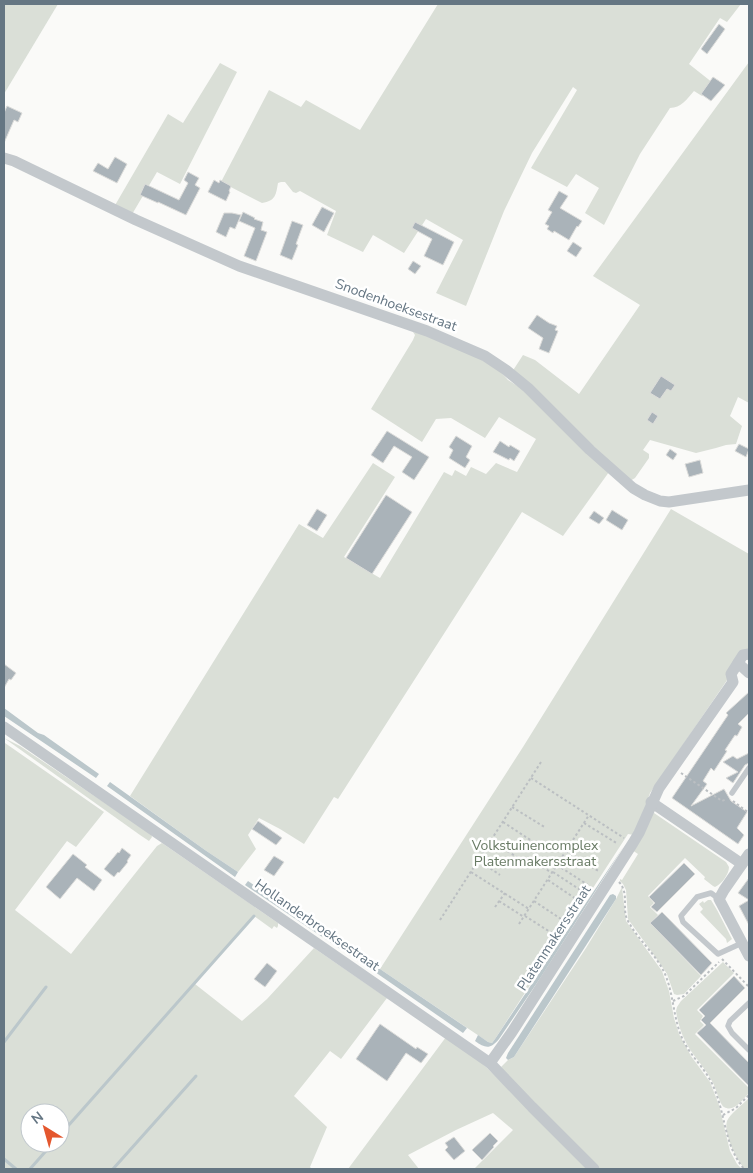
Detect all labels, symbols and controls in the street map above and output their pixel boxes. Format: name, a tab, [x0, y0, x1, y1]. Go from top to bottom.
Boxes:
street label: Snodenhoeksestraat	[332, 274, 460, 336]
park label: Volkstuinencomplex Platenmakersstraat	[471, 836, 599, 871]
street label: Hollanderbroeksestraat	[251, 875, 383, 975]
street label: Platenmakersstraat	[513, 881, 595, 994]
north arrow	[20, 1103, 70, 1153]
text: N	[28, 1107, 47, 1129]

